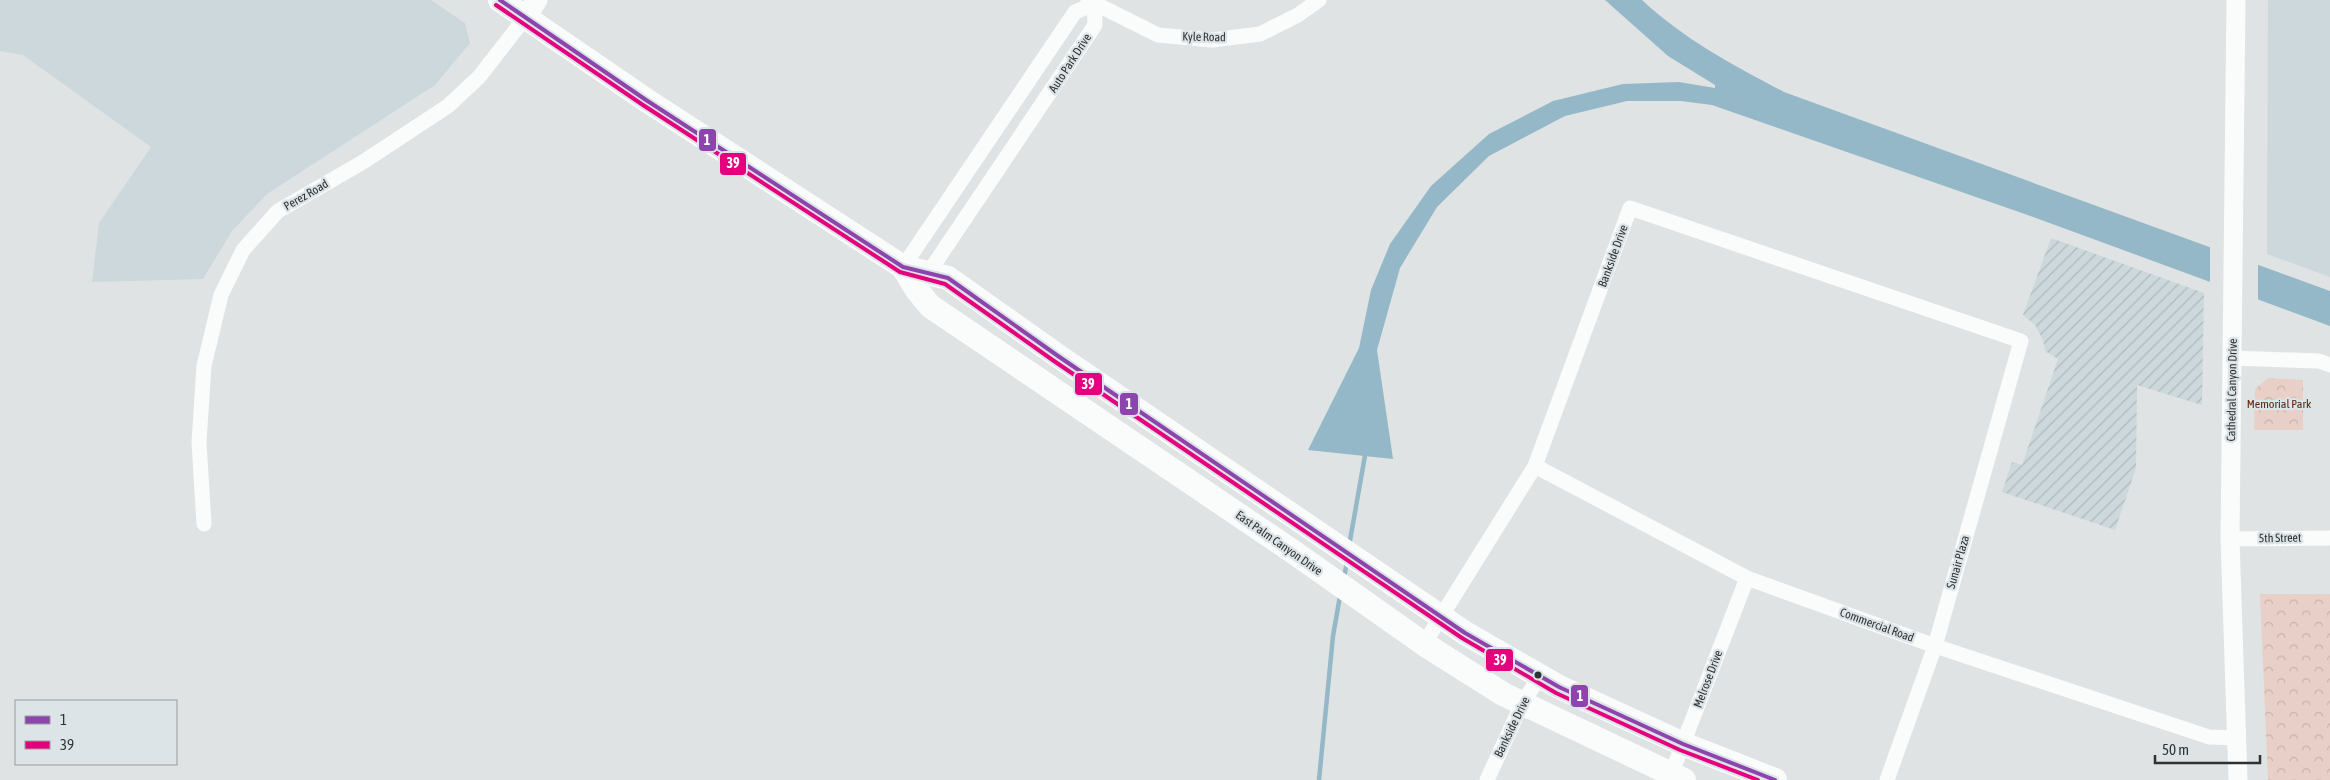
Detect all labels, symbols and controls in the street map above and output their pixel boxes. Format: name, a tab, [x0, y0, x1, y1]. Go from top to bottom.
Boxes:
street label: Kyle Road	[1182, 30, 1226, 44]
street label: Auto Park Drive	[1046, 31, 1094, 95]
line badge: 1	[698, 128, 717, 152]
text: 1	[704, 132, 711, 148]
line badge: 39	[719, 152, 747, 176]
text: 39	[726, 155, 740, 171]
street label: Perez Road	[281, 177, 331, 213]
street label: Bankside Drive	[1595, 223, 1631, 289]
street label: Cathedral Canyon Drive	[2224, 338, 2240, 442]
line badge: 39	[1074, 372, 1103, 396]
text: 39	[1081, 376, 1095, 392]
line badge: 1	[1119, 392, 1139, 416]
text: 1	[1126, 396, 1133, 412]
park label: Memorial Park	[2247, 397, 2312, 411]
street label: East Palm Canyon Drive	[1233, 508, 1325, 578]
street label: 5th Street	[2258, 531, 2302, 545]
street label: Sunair Plaza	[1944, 534, 1972, 590]
street label: Commercial Road	[1838, 605, 1916, 645]
line badge: 39	[1485, 648, 1514, 672]
street label: Melrose Drive	[1691, 648, 1725, 710]
text: 39	[1493, 652, 1507, 668]
unlabelled marker	[1533, 670, 1543, 680]
line badge: 1	[1570, 684, 1589, 708]
text: 1	[1577, 688, 1584, 704]
street label: Bankside Drive	[1491, 695, 1533, 759]
legend	[15, 700, 178, 765]
text: 1	[60, 711, 67, 728]
scale bar	[2155, 732, 2260, 764]
text: 39	[60, 736, 74, 753]
text: 50 m	[2162, 741, 2189, 758]

